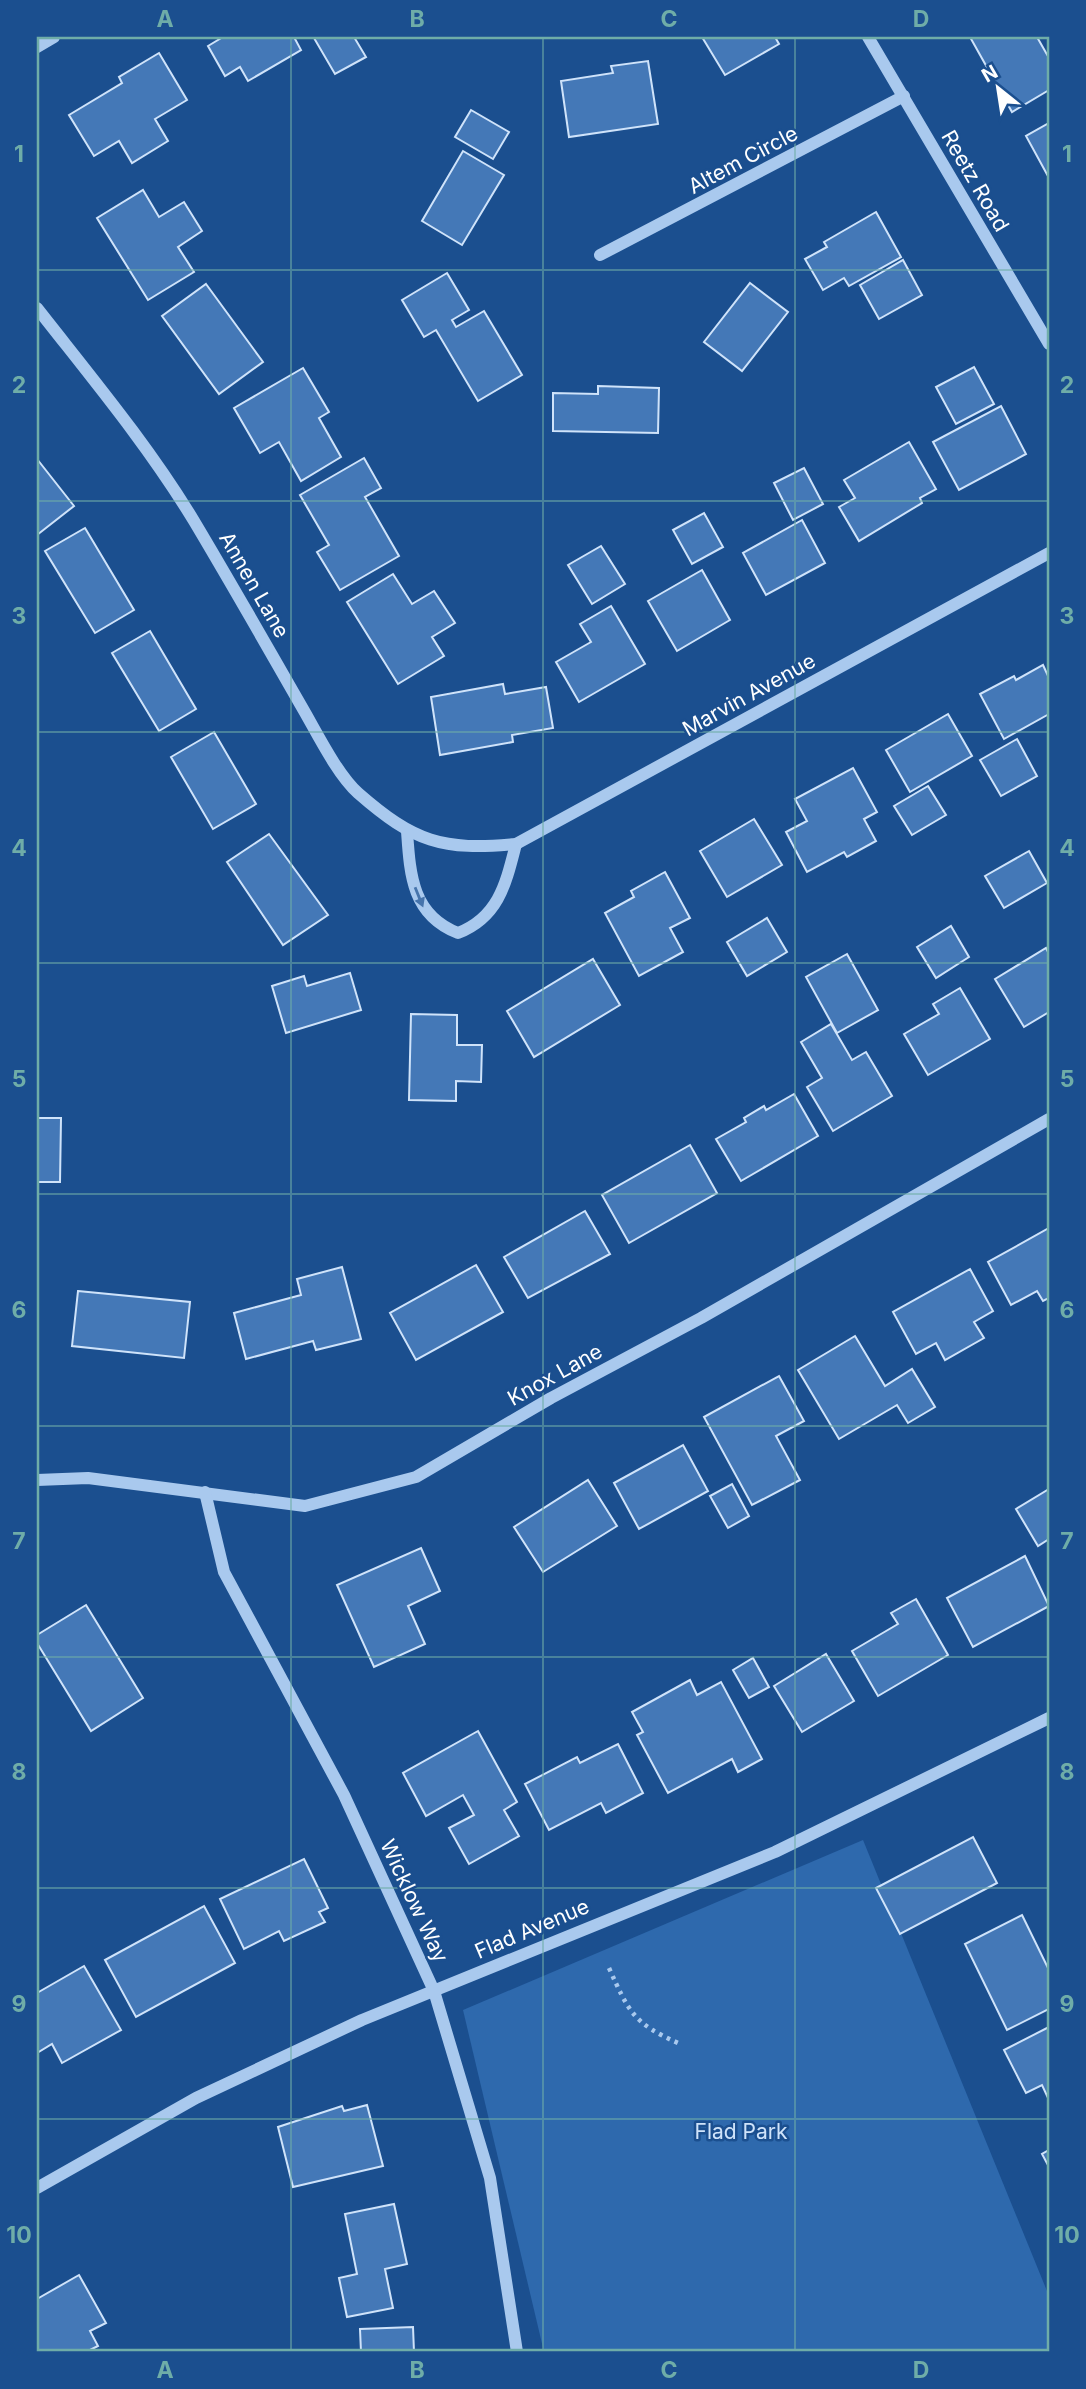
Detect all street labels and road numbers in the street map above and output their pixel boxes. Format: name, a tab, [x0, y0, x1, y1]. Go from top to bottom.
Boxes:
street label: Altem Circle	[684, 120, 802, 199]
street label: Reetz Road	[936, 126, 1014, 236]
street label: Annen Lane	[214, 527, 295, 642]
street label: Marvin Avenue	[678, 648, 820, 741]
street label: Knox Lane	[503, 1338, 606, 1411]
street label: Wicklow Way	[375, 1835, 454, 1966]
street label: Flad Avenue	[471, 1893, 593, 1964]

